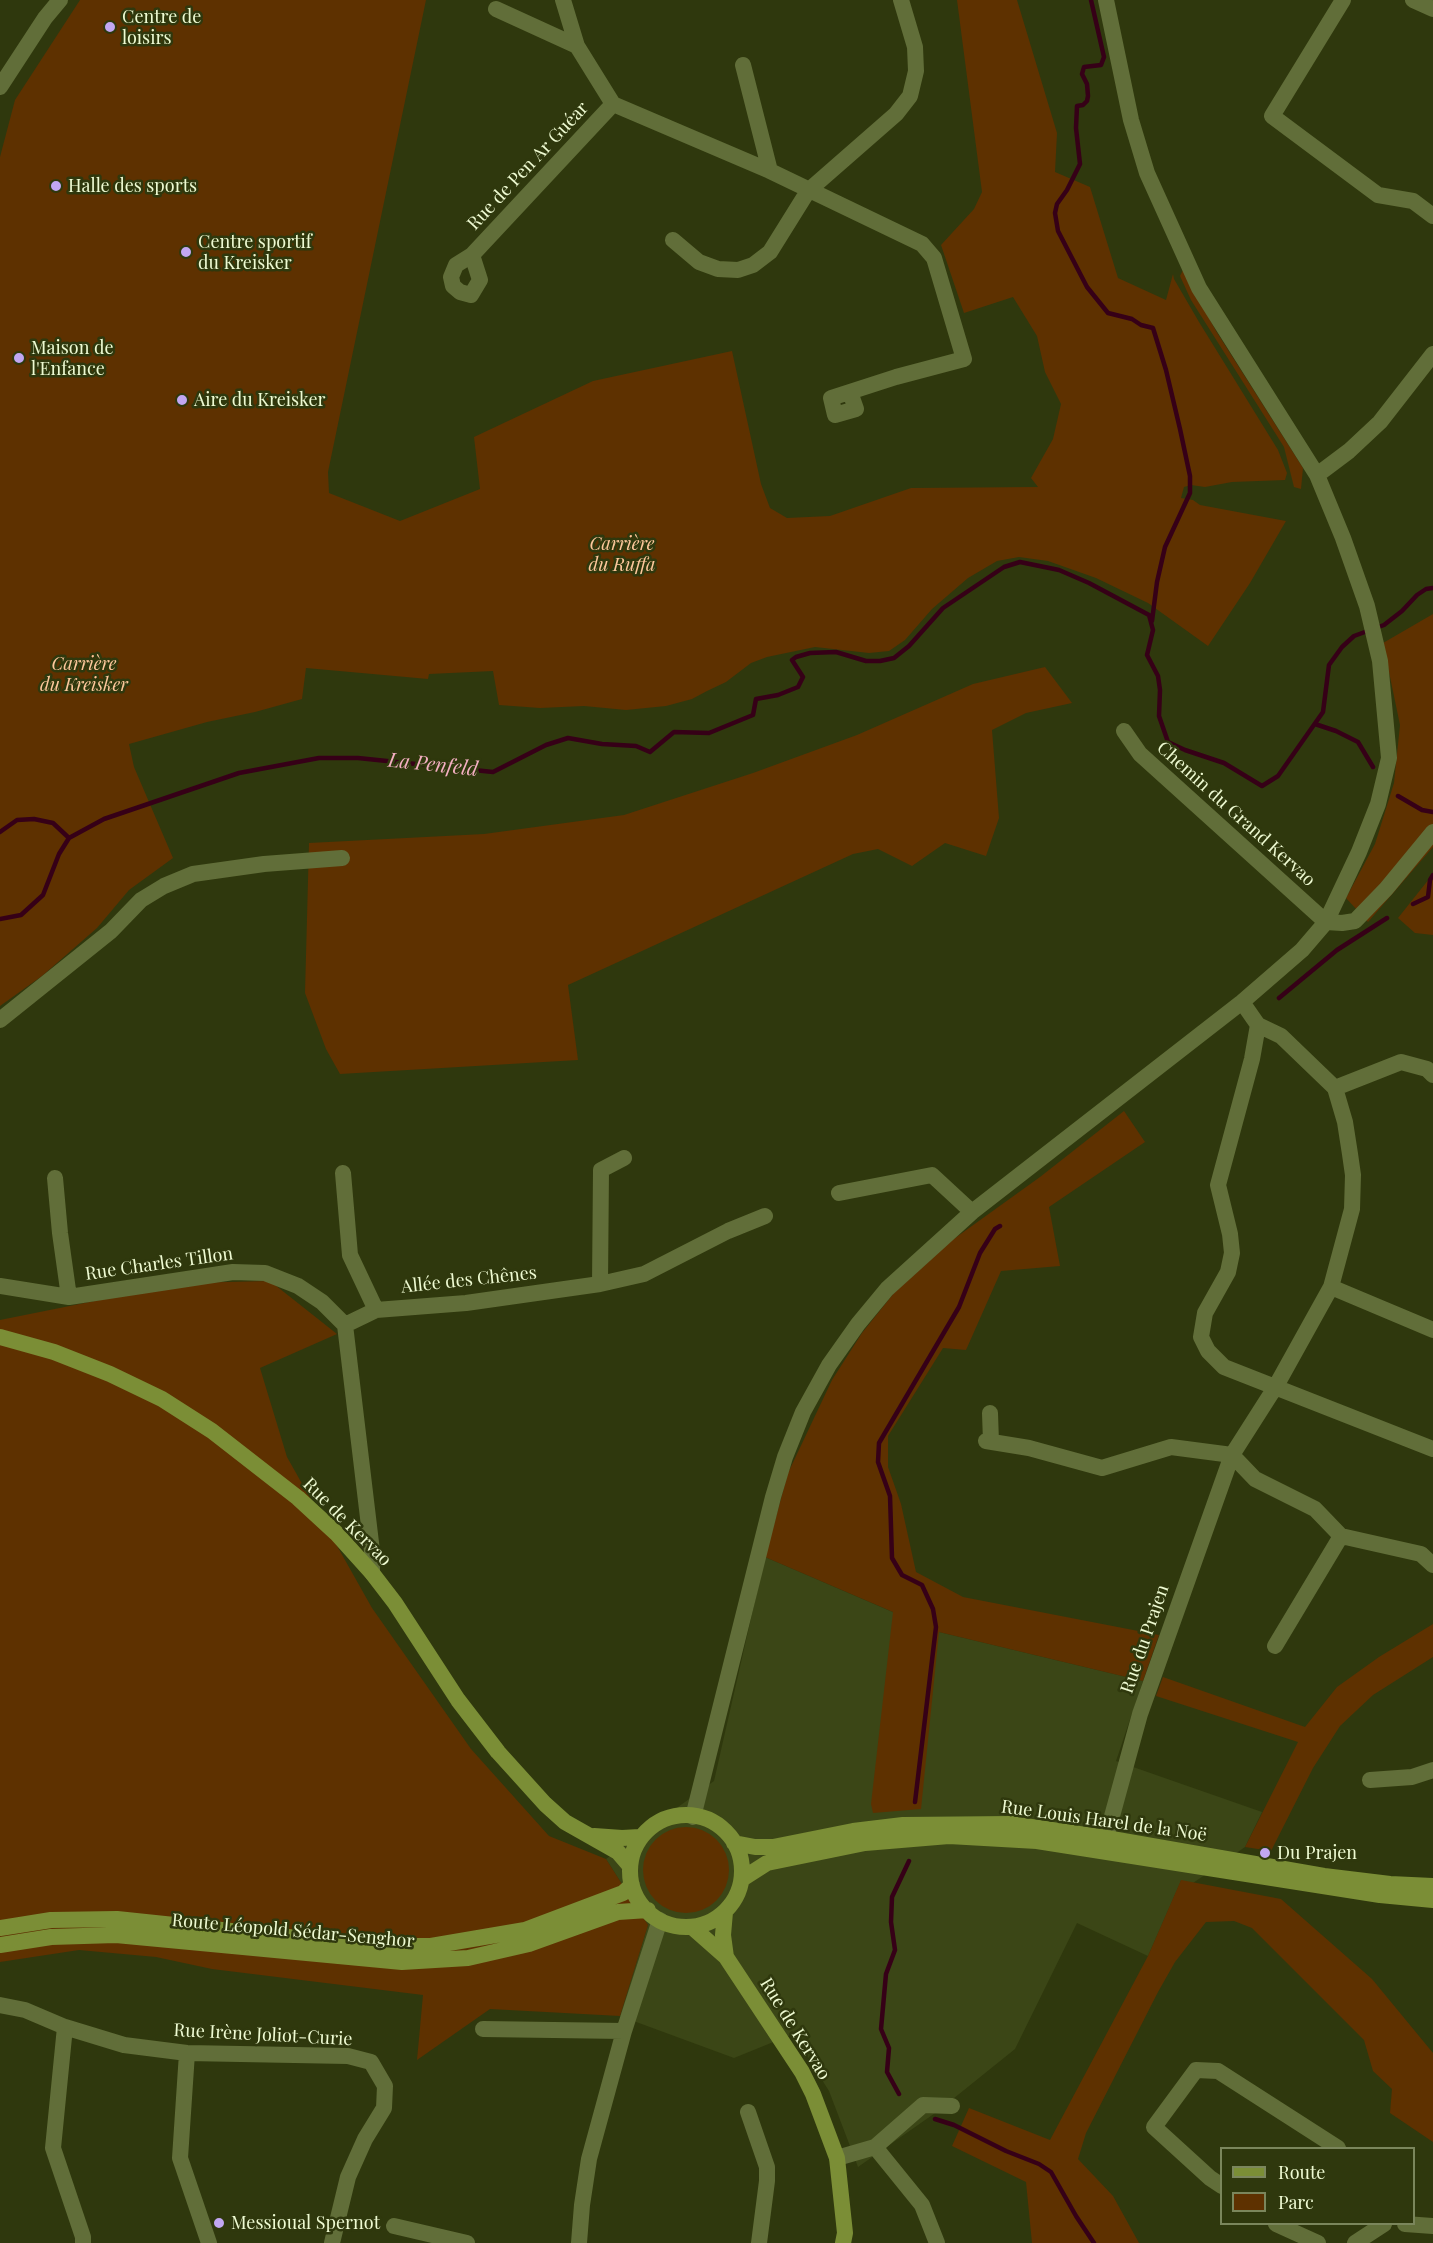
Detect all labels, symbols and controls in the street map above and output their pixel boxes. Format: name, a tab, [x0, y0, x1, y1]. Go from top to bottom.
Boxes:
place label: Centre de loisirs	[122, 6, 201, 48]
marker: Centre de loisirs	[103, 20, 117, 34]
street label: Rue de Pen Ar Guéar	[463, 97, 593, 235]
place label: Halle des sports	[68, 175, 197, 197]
marker: Halle des sports	[49, 179, 63, 193]
place label: Centre sportif du Kreisker	[198, 231, 312, 274]
marker: Centre sportif du Kreisker	[179, 245, 193, 259]
place label: Maison de l'Enfance	[31, 337, 114, 380]
marker: Maison de l'Enfance	[12, 351, 26, 365]
place label: Aire du Kreisker	[194, 389, 326, 411]
marker: Aire du Kreisker	[175, 393, 189, 407]
park label: Carrière du Ruffa	[588, 533, 656, 576]
park label: Carrière du Kreisker	[40, 653, 128, 696]
street label: Chemin du Grand Kervao	[1152, 737, 1320, 891]
water label: La Penfeld	[387, 748, 479, 782]
street label: Rue Charles Tillon	[84, 1243, 234, 1285]
street label: Allée des Chênes	[400, 1262, 538, 1298]
street label: Rue de Kervao	[298, 1473, 396, 1571]
street label: Rue du Prajen	[1116, 1582, 1174, 1696]
street label: Rue Louis Harel de la Noë	[1000, 1796, 1208, 1846]
place label: Du Prajen	[1277, 1842, 1357, 1864]
marker: Du Prajen	[1258, 1846, 1272, 1860]
street label: Route Léopold Sédar-Senghor	[171, 1910, 415, 1952]
street label: Rue de Kervao	[755, 1974, 835, 2084]
street label: Rue Irène Joliot-Curie	[173, 2020, 353, 2050]
legend	[1220, 2147, 1415, 2225]
text: Route	[1278, 2160, 1325, 2184]
text: Parc	[1278, 2190, 1314, 2214]
place label: Messioual Spernot	[231, 2212, 380, 2234]
marker: Messioual Spernot	[212, 2216, 226, 2230]

